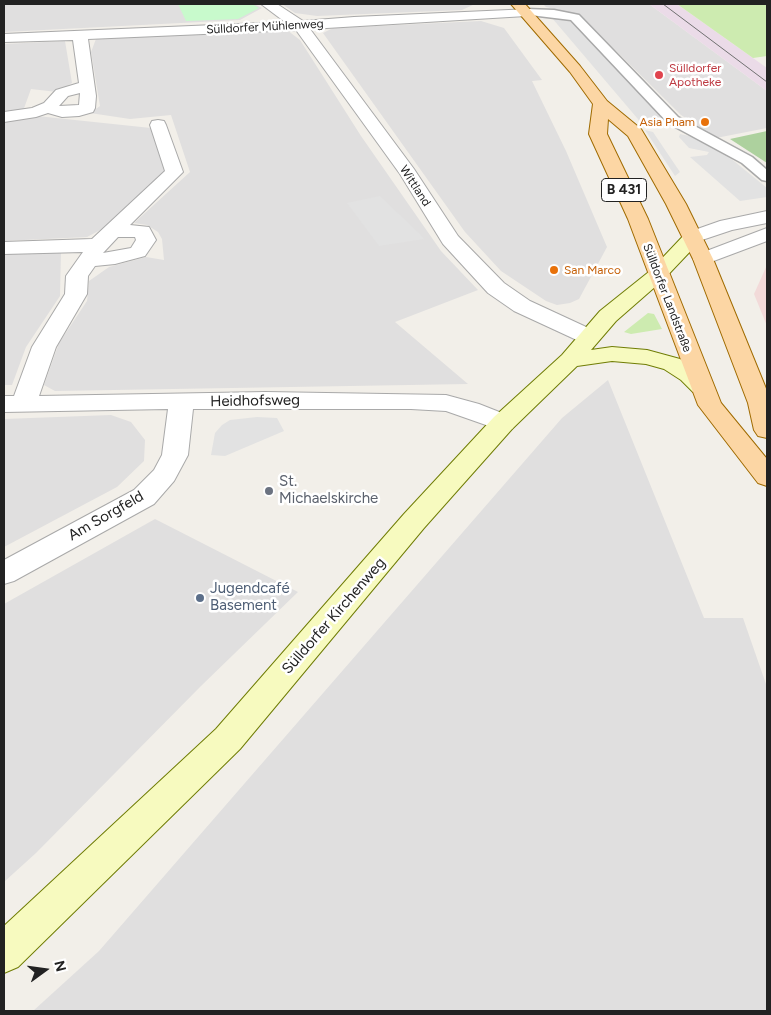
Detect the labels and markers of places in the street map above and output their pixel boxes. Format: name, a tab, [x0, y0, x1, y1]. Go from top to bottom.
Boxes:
place label: Sülldorfer Apotheke	[669, 61, 721, 89]
marker: Sülldorfer Apotheke	[653, 69, 665, 81]
place label: Asia Pham	[639, 115, 695, 129]
marker: Asia Pham	[699, 116, 711, 128]
place label: San Marco	[564, 263, 621, 277]
marker: San Marco	[548, 264, 560, 276]
place label: St. Michaelskirche	[279, 473, 378, 508]
marker: St. Michaelskirche	[263, 485, 275, 497]
place label: Jugendcafé Basement	[210, 580, 290, 615]
marker: Jugendcafé Basement	[194, 592, 206, 604]

